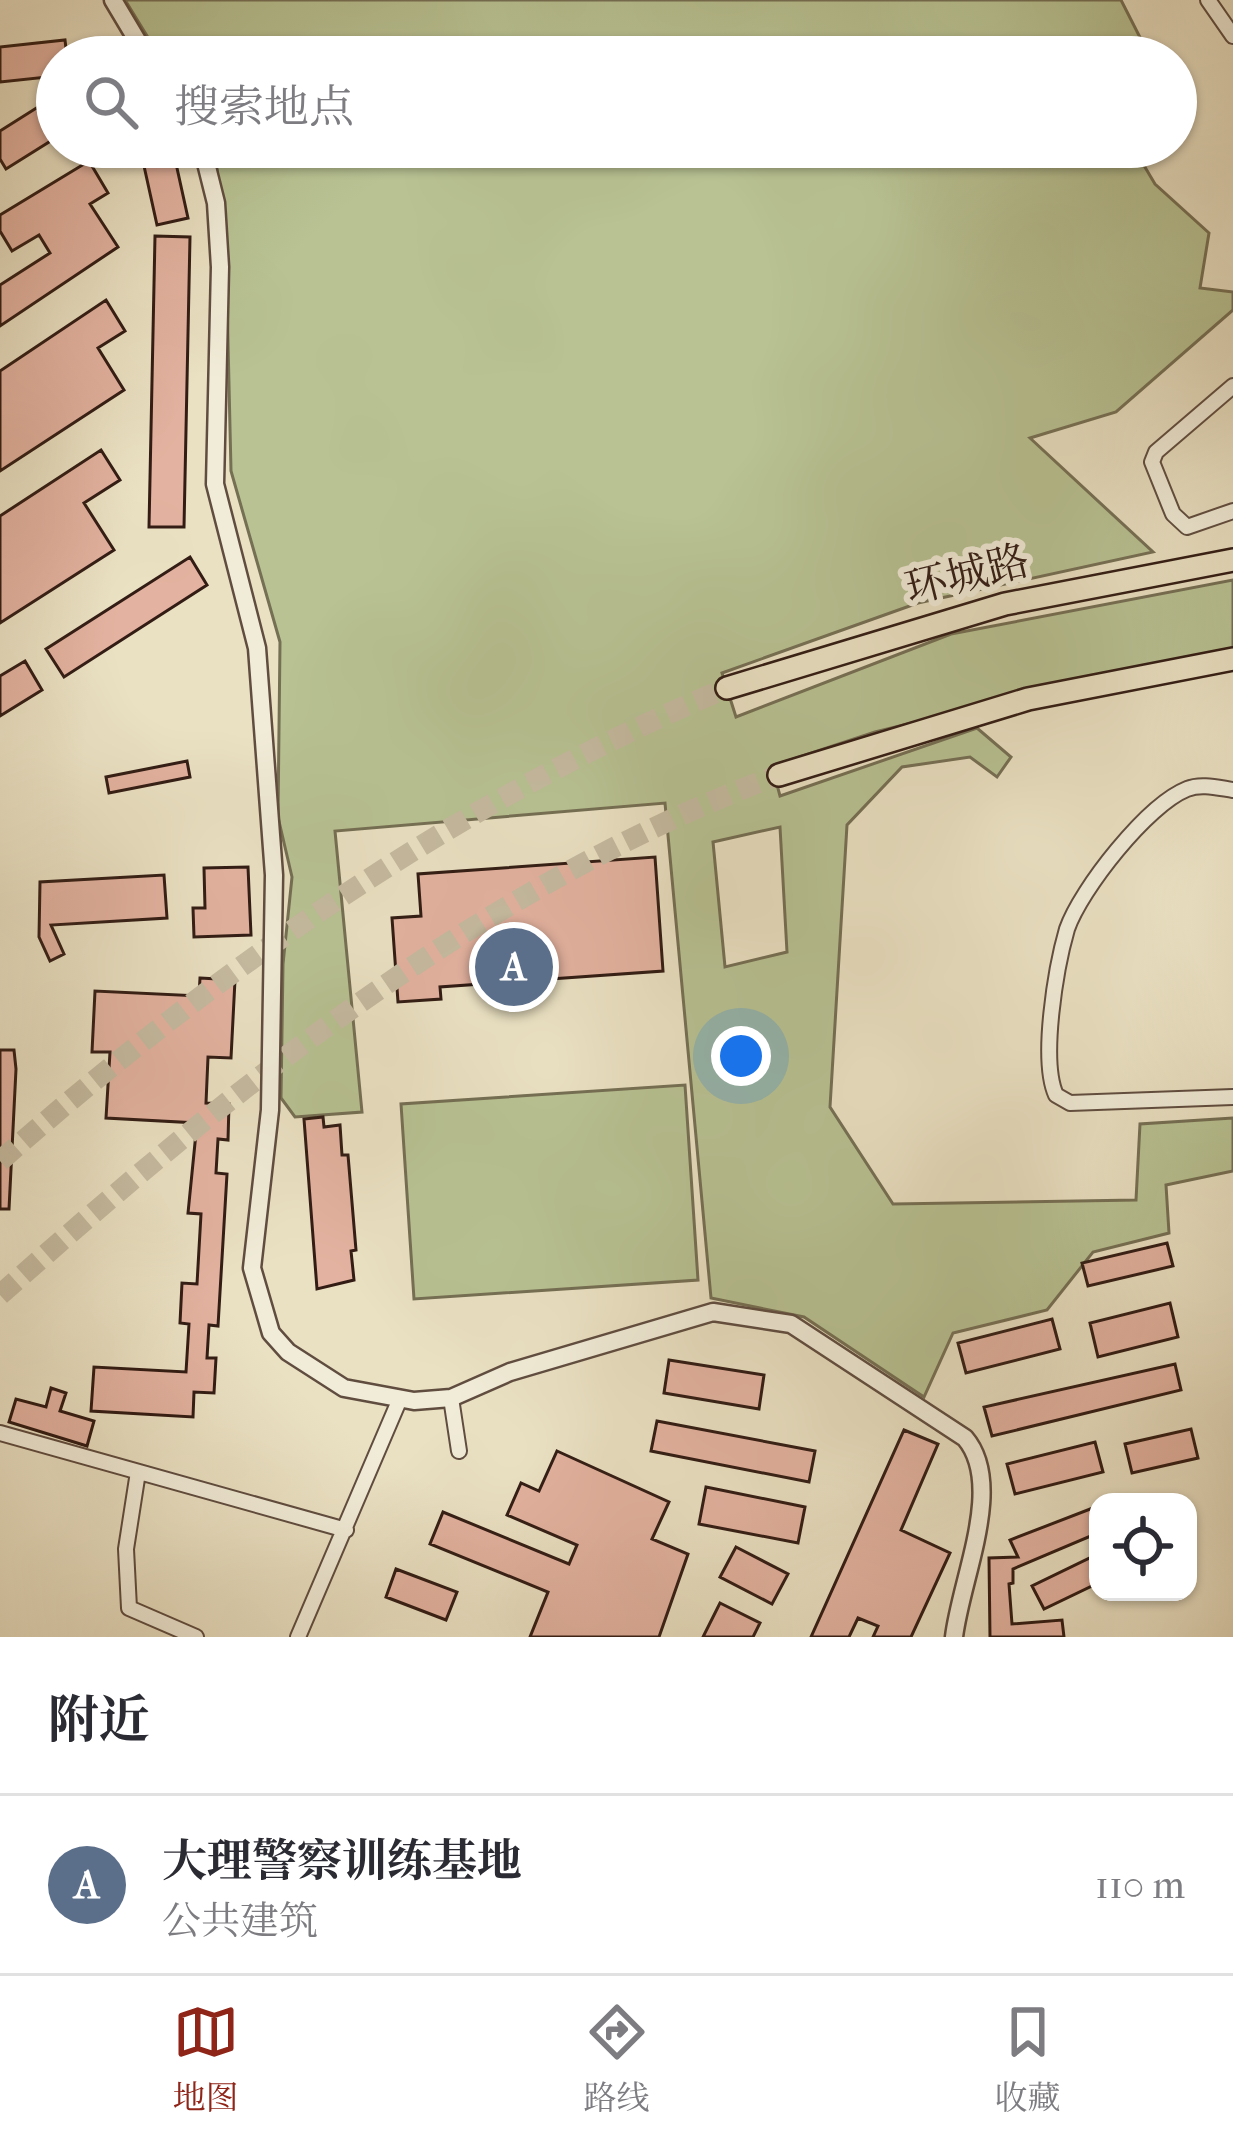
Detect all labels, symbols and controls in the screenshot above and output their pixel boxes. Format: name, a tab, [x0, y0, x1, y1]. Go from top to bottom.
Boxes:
search box	[36, 36, 1197, 168]
icon: search	[78, 69, 144, 135]
text: 搜索地点	[174, 81, 354, 134]
street label: 环城路	[900, 536, 1034, 614]
pin: A	[475, 922, 553, 1012]
your location	[711, 1026, 771, 1086]
map controls	[1089, 1493, 1197, 1601]
button: locate	[1089, 1493, 1197, 1601]
text: 附近	[48, 1690, 150, 1750]
text: 大理警察训练基地	[162, 1835, 522, 1888]
text: A	[74, 1862, 100, 1908]
text: 110 m	[1095, 1862, 1185, 1908]
text: 公共建筑	[162, 1898, 318, 1944]
tab: 地图	[173, 1999, 239, 2118]
tab: 路线	[584, 1999, 650, 2118]
tab: 收藏	[995, 1999, 1061, 2118]

